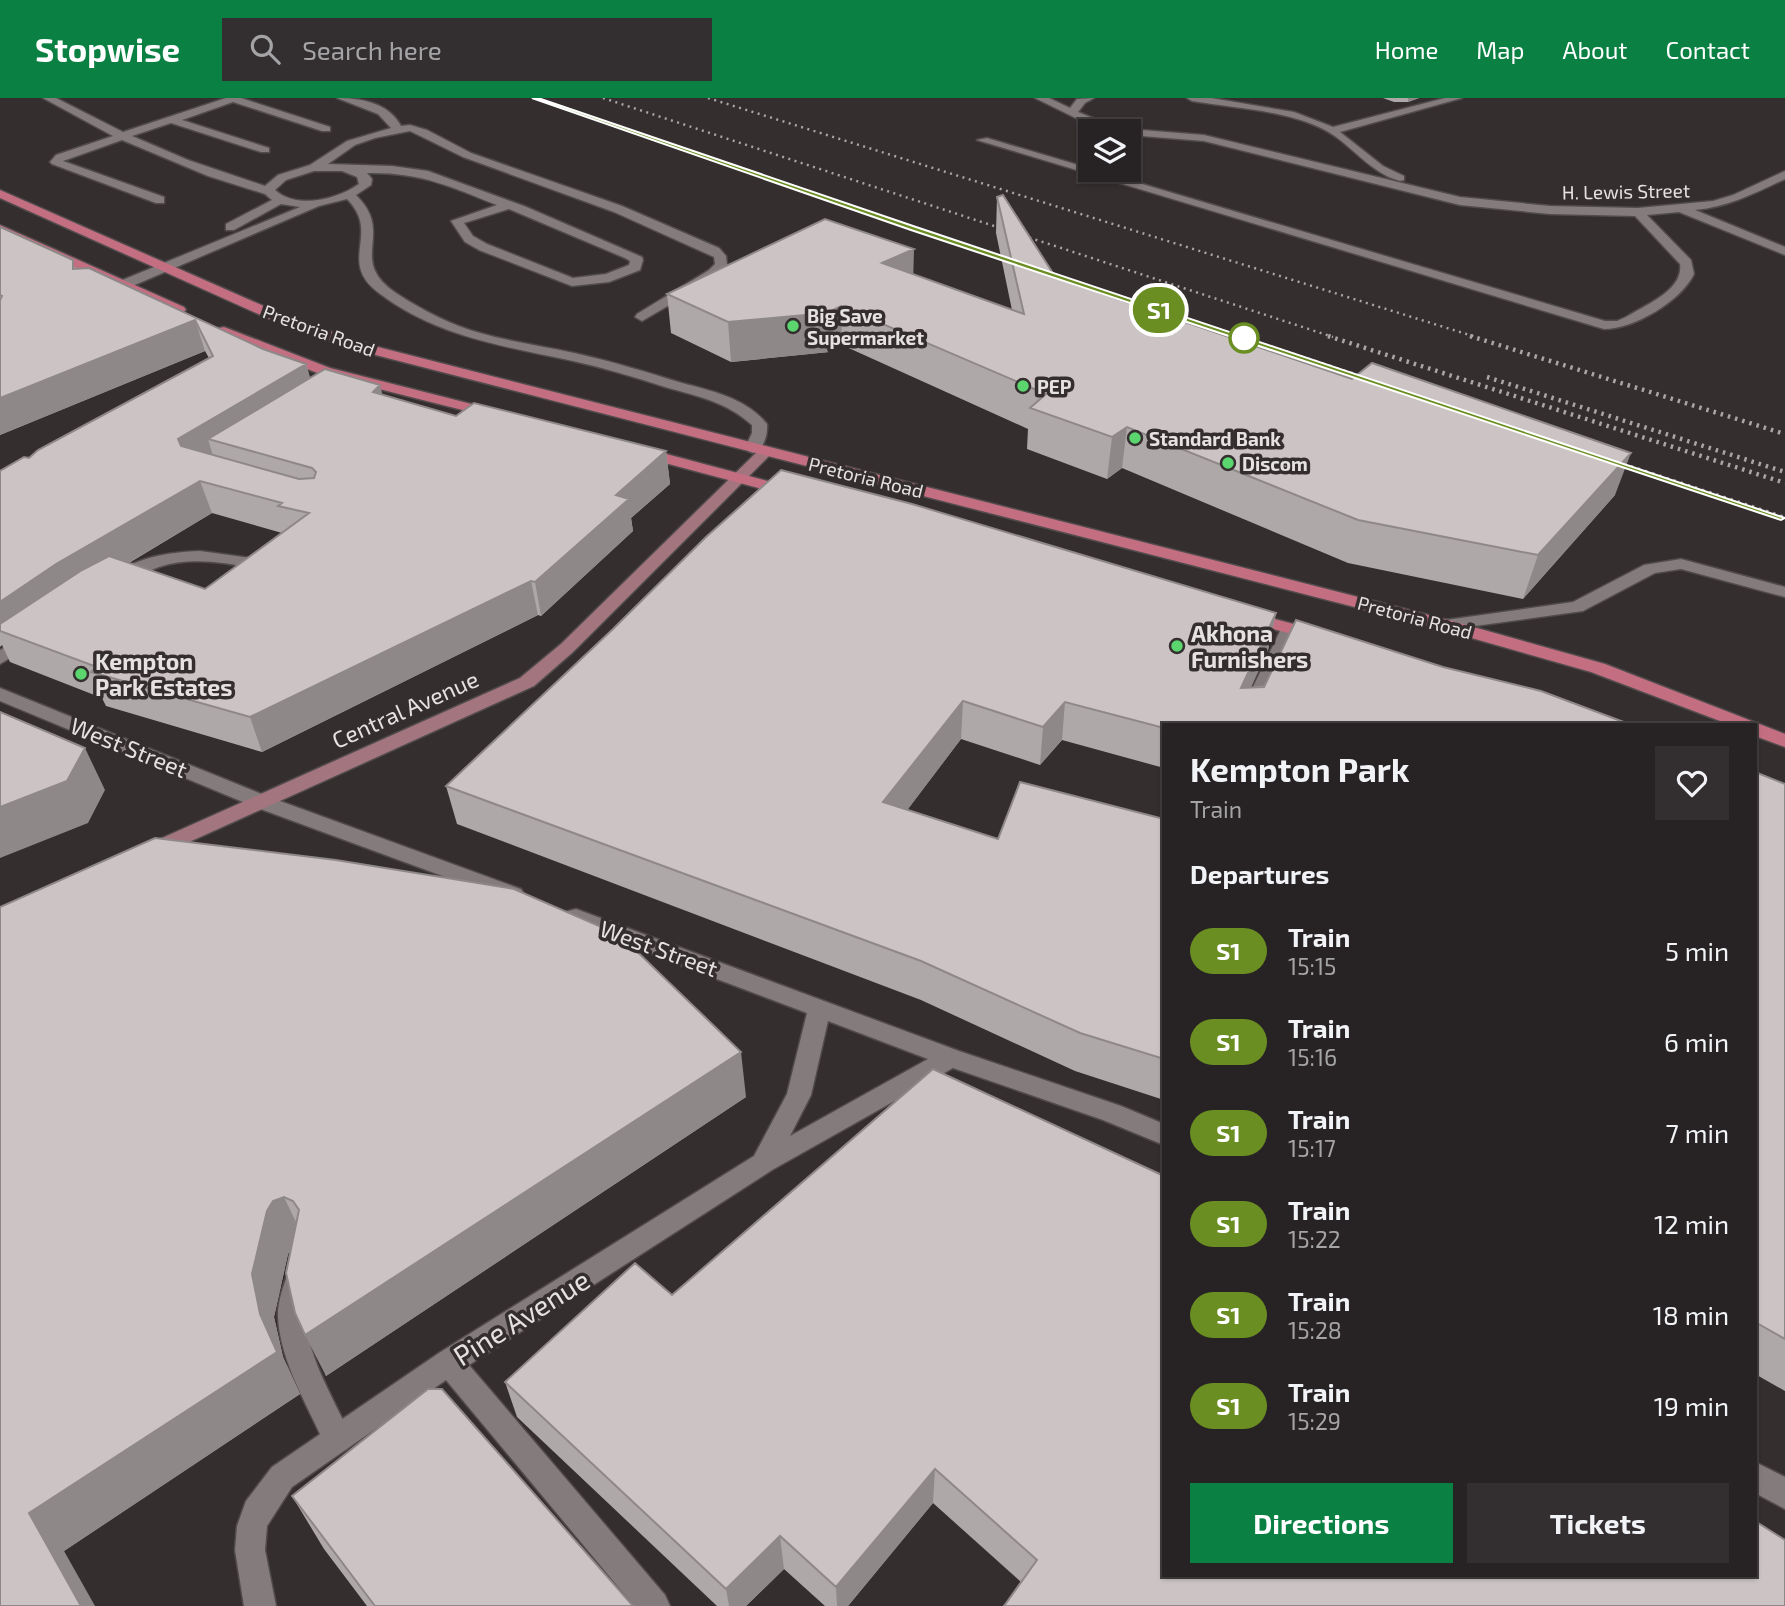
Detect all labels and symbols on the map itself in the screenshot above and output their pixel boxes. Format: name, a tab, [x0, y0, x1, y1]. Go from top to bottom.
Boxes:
street label: H. Lewis Street	[1562, 178, 1690, 204]
line badge: S1	[1128, 287, 1190, 333]
street label: Pretoria Road	[260, 299, 378, 361]
place label: Big Save Supermarket	[807, 304, 924, 349]
marker: Big Save Supermarket	[785, 318, 801, 334]
unlabelled marker	[1229, 323, 1259, 353]
place label: PEP	[1037, 375, 1072, 398]
marker: PEP	[1015, 378, 1031, 394]
place label: Standard Bank	[1149, 427, 1281, 450]
marker: Standard Bank	[1127, 430, 1143, 446]
street label: Pretoria Road	[806, 452, 926, 502]
place label: Discom	[1242, 452, 1308, 475]
marker: Discom	[1220, 455, 1236, 471]
street label: Pretoria Road	[1355, 591, 1475, 643]
place label: Akhona Furnishers	[1191, 619, 1308, 673]
marker: Akhona Furnishers	[1169, 638, 1185, 654]
place label: Kempton Park Estates	[95, 647, 232, 701]
street label: Central Avenue	[327, 664, 483, 754]
marker: Kempton Park Estates	[73, 666, 89, 682]
street label: West Street	[67, 711, 192, 783]
street label: West Street	[596, 914, 722, 982]
street label: Pine Avenue	[447, 1262, 595, 1372]

